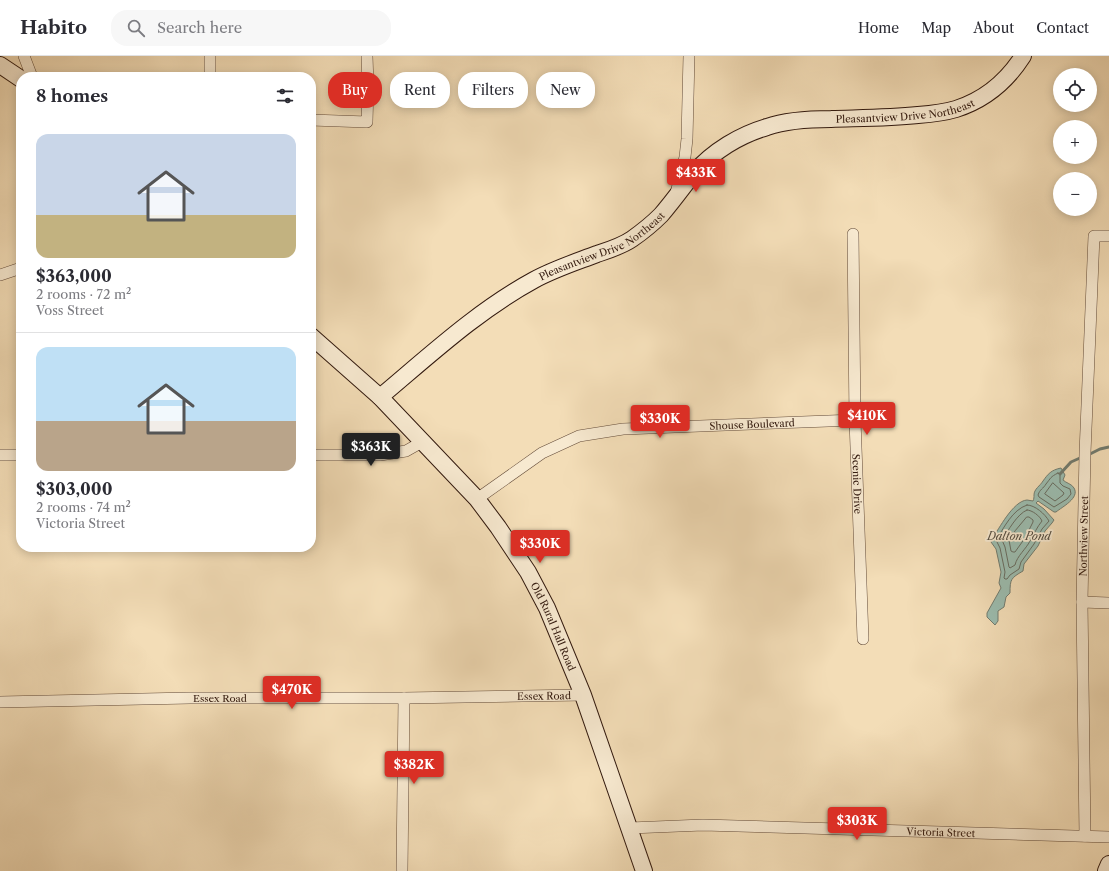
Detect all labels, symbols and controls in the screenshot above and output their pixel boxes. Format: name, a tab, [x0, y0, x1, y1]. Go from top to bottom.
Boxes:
search box	[111, 10, 391, 46]
text: Habito	[20, 16, 87, 39]
icon: search	[125, 17, 147, 39]
text: Search here	[157, 18, 242, 37]
text: Home	[858, 19, 899, 37]
text: Map	[921, 19, 951, 37]
text: About	[973, 19, 1014, 37]
text: Contact	[1036, 19, 1089, 37]
map controls	[1053, 68, 1097, 216]
button: locate	[1053, 68, 1097, 112]
chip: Buy	[328, 72, 382, 108]
chip: Rent	[390, 72, 450, 108]
chip: Filters	[458, 72, 528, 108]
chip: New	[536, 72, 595, 108]
icon: filters	[274, 85, 296, 107]
text: 8 homes	[36, 86, 108, 106]
street label: Pleasantview Drive Northeast	[835, 96, 977, 126]
button: +	[1053, 120, 1097, 164]
pin: $433K	[668, 159, 724, 193]
icon: home	[130, 160, 202, 232]
text: $433K	[676, 164, 716, 180]
button: −	[1053, 172, 1097, 216]
street label: Pleasantview Drive Northeast	[537, 209, 668, 283]
text: $363,000	[36, 266, 112, 286]
text: 2 rooms · 72 m²	[36, 286, 131, 302]
text: Voss Street	[36, 302, 104, 318]
icon: home	[130, 373, 202, 445]
pin: $410K	[839, 402, 895, 436]
pin: $330K	[632, 405, 688, 439]
text: $410K	[847, 407, 887, 423]
text: $330K	[640, 410, 680, 426]
street label: Shouse Boulevard	[709, 416, 795, 433]
pin: $363K	[343, 433, 399, 467]
text: $363K	[351, 438, 391, 454]
street label: Scenic Drive	[849, 454, 864, 515]
text: $303,000	[36, 479, 113, 499]
street label: Northview Street	[1077, 495, 1091, 577]
text: 2 rooms · 74 m²	[36, 499, 131, 515]
text: Victoria Street	[36, 515, 125, 531]
water label: Dalton Pond	[986, 529, 1052, 543]
pin: $330K	[512, 530, 568, 564]
text: $330K	[520, 535, 560, 551]
street label: Old Rural Hall Road	[527, 580, 578, 673]
pin: $470K	[264, 676, 320, 710]
text: $470K	[272, 681, 312, 697]
street label: Essex Road	[517, 689, 571, 703]
street label: Essex Road	[193, 692, 247, 705]
pin: $382K	[386, 751, 442, 785]
text: $382K	[394, 756, 434, 772]
pin: $303K	[829, 807, 885, 841]
text: $303K	[837, 812, 877, 828]
street label: Victoria Street	[905, 825, 976, 840]

